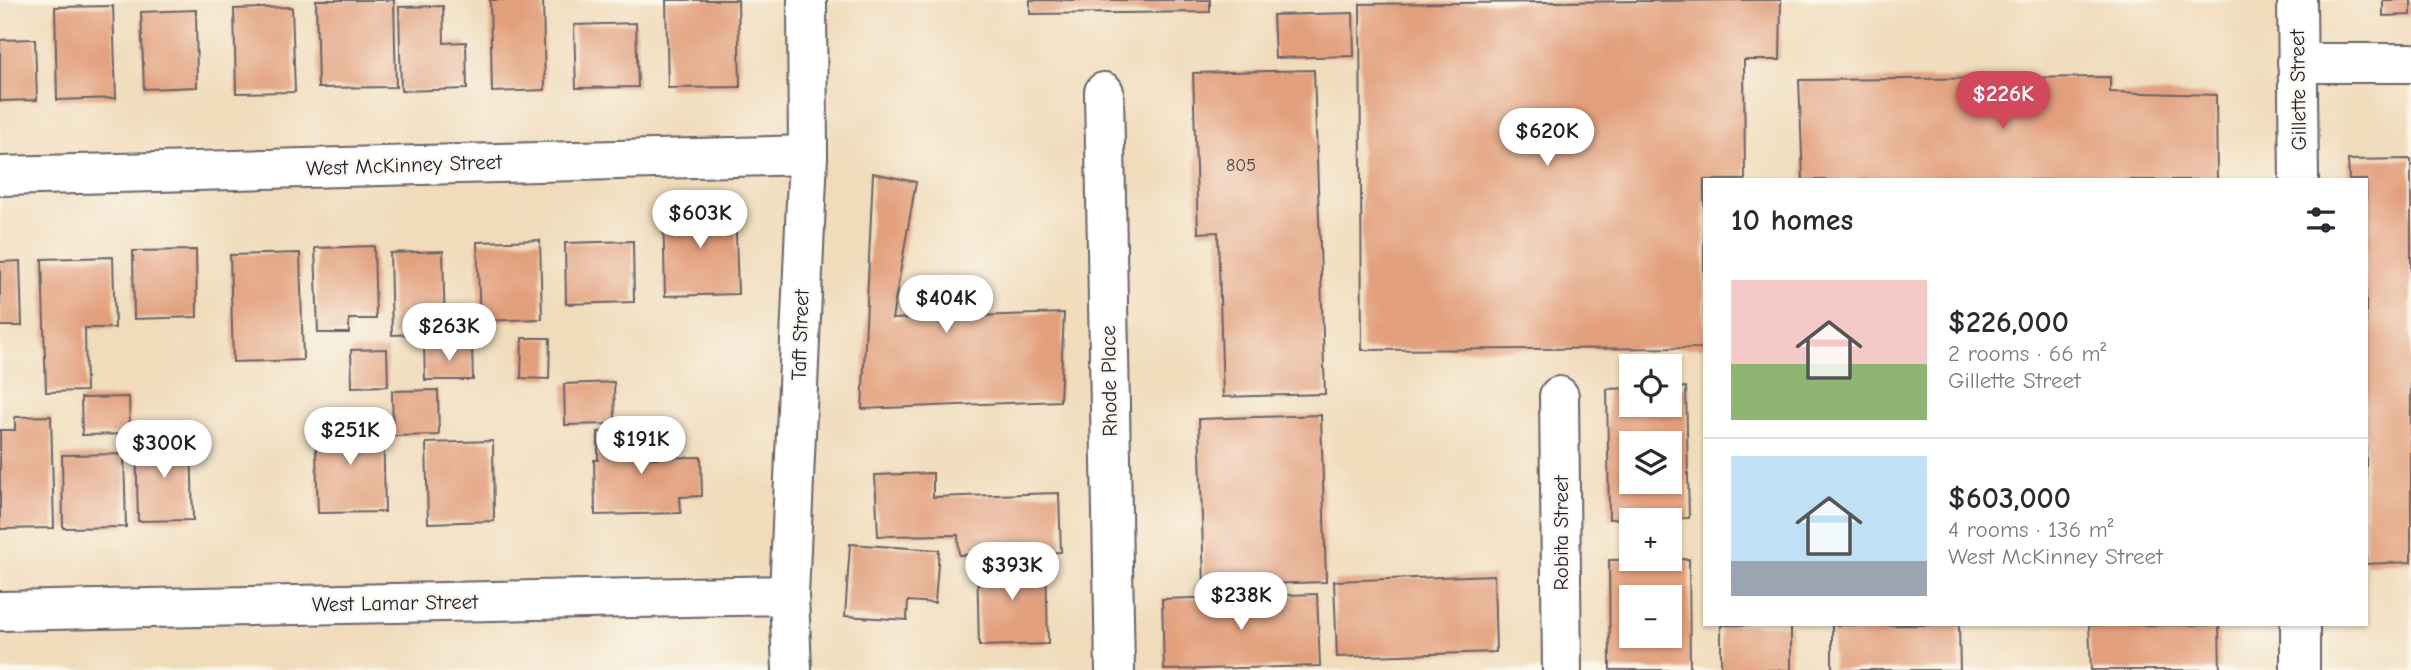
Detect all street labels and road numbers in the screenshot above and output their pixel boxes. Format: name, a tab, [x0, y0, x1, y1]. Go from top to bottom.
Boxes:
street label: Gillette Street	[2285, 28, 2311, 151]
street label: West McKinney Street	[306, 150, 503, 180]
street label: Taft Street	[786, 288, 814, 381]
street label: Rhode Place	[1096, 325, 1122, 437]
street label: Robita Street	[1549, 474, 1573, 591]
street label: West Lamar Street	[312, 590, 479, 616]

